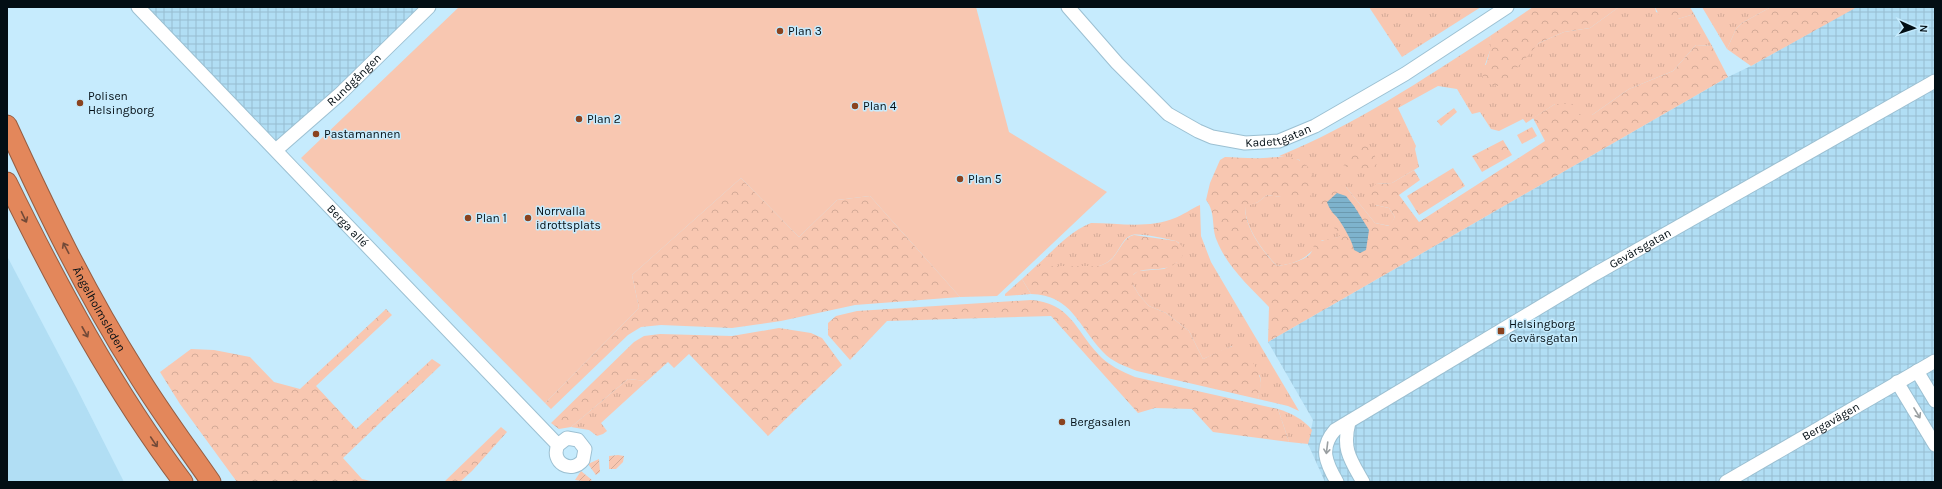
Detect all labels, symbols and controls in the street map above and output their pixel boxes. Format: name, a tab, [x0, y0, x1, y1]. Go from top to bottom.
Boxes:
north arrow	[1894, 8, 1934, 48]
place label: Plan 3	[788, 24, 822, 38]
text: N	[1917, 24, 1930, 33]
marker: Plan 3	[775, 26, 785, 36]
street label: Rundgången	[324, 51, 384, 109]
place label: Polisen Helsingborg	[88, 89, 154, 117]
marker: Polisen Helsingborg	[75, 98, 85, 108]
place label: Plan 4	[863, 99, 897, 113]
marker: Plan 4	[850, 101, 860, 111]
place label: Plan 2	[587, 112, 621, 126]
marker: Plan 2	[574, 114, 584, 124]
street label: Kadettgatan	[1245, 121, 1313, 150]
place label: Pastamannen	[324, 127, 400, 141]
marker: Pastamannen	[311, 129, 321, 139]
place label: Plan 5	[968, 172, 1002, 186]
marker: Plan 5	[955, 174, 965, 184]
street label: Berga allé	[324, 202, 371, 250]
place label: Norrvalla idrottsplats	[536, 204, 601, 232]
one-way arrow	[21, 211, 28, 223]
place label: Plan 1	[476, 211, 507, 225]
marker: Plan 1	[463, 213, 473, 223]
marker: Norrvalla idrottsplats	[523, 213, 533, 223]
street label: Gevärsgatan	[1607, 225, 1674, 271]
one-way arrow	[61, 242, 69, 254]
street label: Ängelholmsleden	[70, 264, 129, 354]
place label: Helsingborg Gevärsgatan	[1509, 317, 1578, 345]
one-way arrow	[82, 326, 89, 338]
marker: Helsingborg Gevärsgatan	[1496, 326, 1506, 336]
street label: Bergavägen	[1800, 399, 1862, 443]
one-way arrow	[1913, 407, 1921, 419]
place label: Bergasalen	[1070, 415, 1131, 429]
marker: Bergasalen	[1057, 417, 1067, 427]
one-way arrow	[151, 436, 159, 448]
one-way arrow	[1323, 441, 1331, 454]

